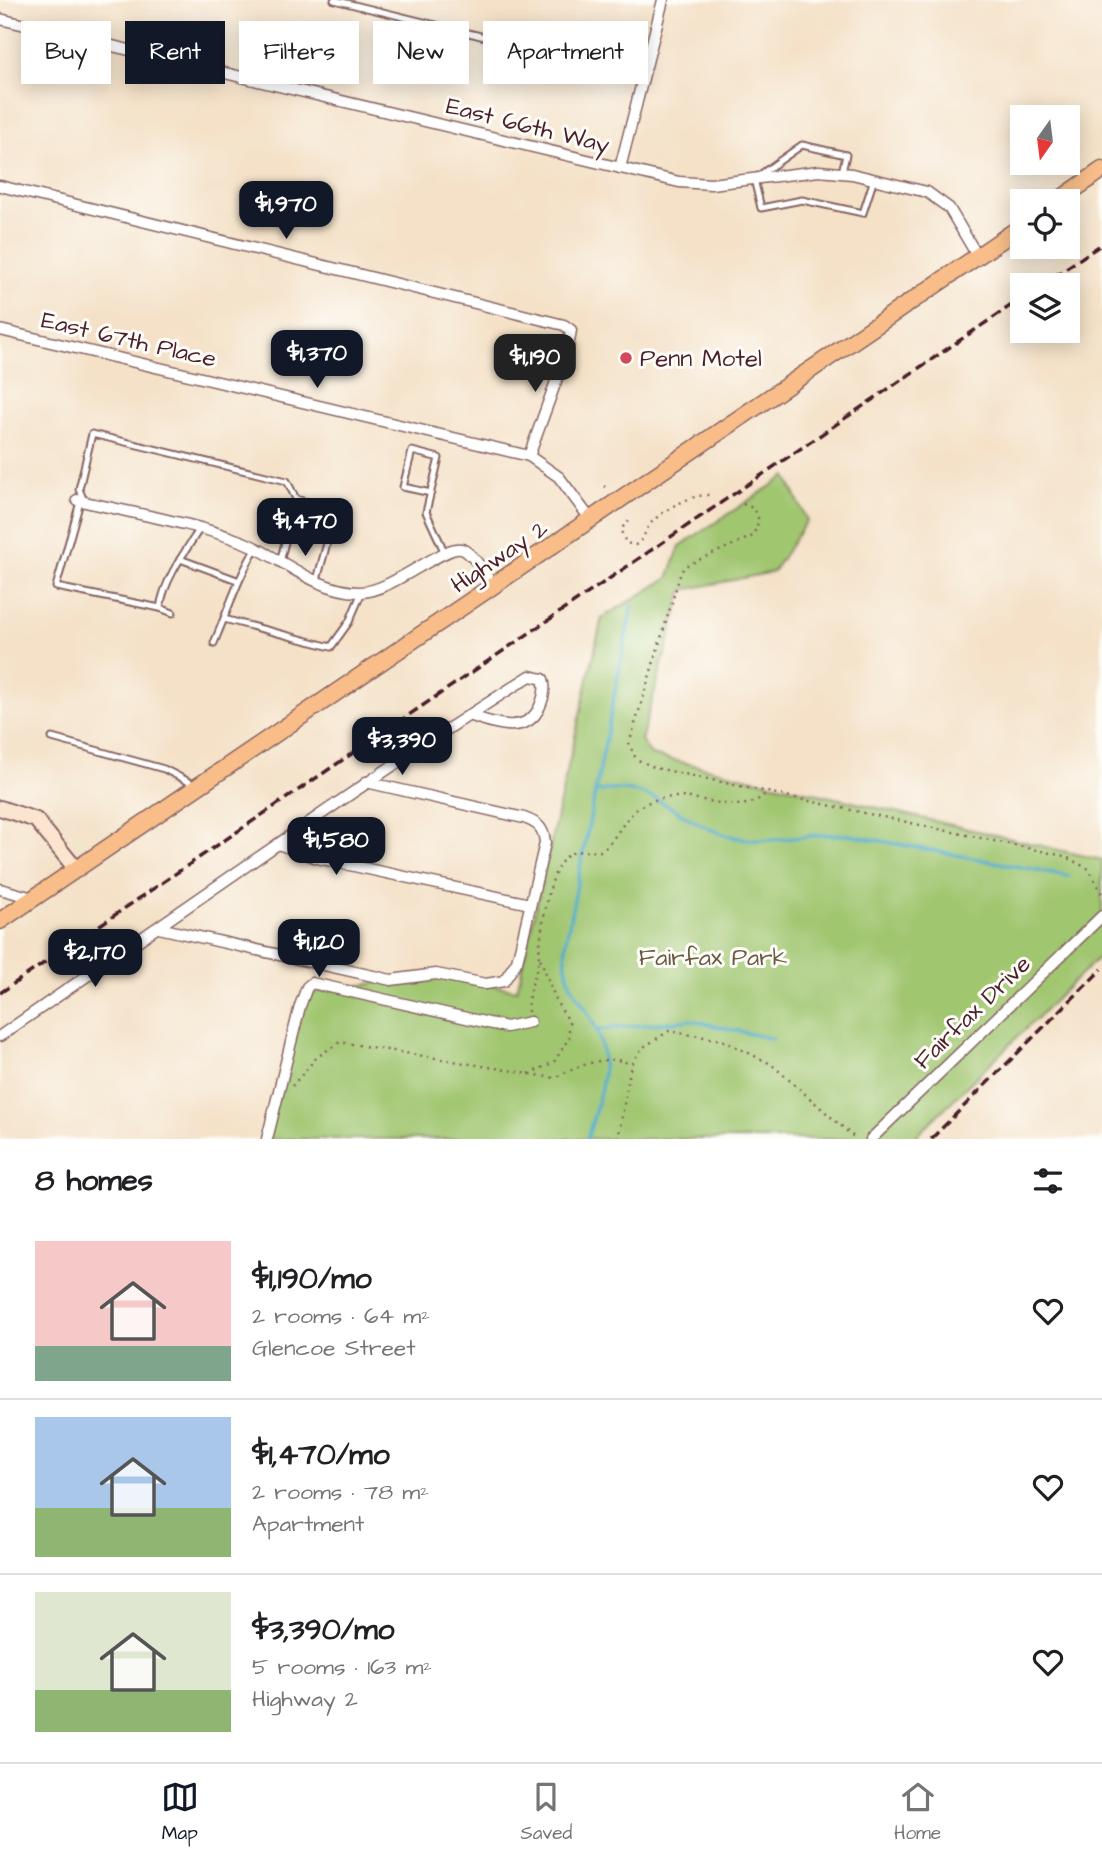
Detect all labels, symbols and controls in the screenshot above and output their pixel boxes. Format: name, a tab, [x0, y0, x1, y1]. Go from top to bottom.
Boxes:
chip: Buy	[21, 21, 111, 84]
chip: Rent	[125, 21, 225, 84]
chip: Filters	[239, 21, 359, 84]
chip: New	[373, 21, 469, 84]
chip: Apartment	[483, 21, 648, 84]
street label: East 66th Way	[442, 89, 613, 164]
north arrow	[1010, 105, 1080, 175]
map controls	[1010, 105, 1080, 343]
pin: $1,970	[229, 182, 343, 241]
text: $1,970	[255, 188, 317, 220]
button: locate	[1010, 189, 1080, 259]
button: layers	[1010, 273, 1080, 343]
street label: East 67th Place	[38, 303, 219, 377]
pin: $1,370	[260, 330, 374, 390]
pin: $1,190	[478, 334, 592, 394]
text: $1,370	[287, 337, 347, 369]
text: $1,190	[510, 341, 560, 373]
place label: Penn Motel	[640, 342, 762, 376]
marker: Penn Motel	[618, 350, 634, 366]
pin: $1,470	[248, 498, 362, 558]
text: $1,470	[273, 505, 337, 537]
street label: Highway 2	[444, 512, 556, 603]
pin: $3,390	[345, 718, 459, 777]
text: $3,390	[368, 724, 436, 756]
pin: $1,580	[279, 818, 393, 877]
text: $1,580	[303, 824, 369, 856]
pin: $1,120	[262, 920, 376, 979]
text: $1,120	[294, 926, 344, 958]
pin: $2,170	[38, 930, 152, 989]
text: $2,170	[64, 936, 126, 968]
park label: Fairfax Park	[639, 941, 788, 975]
street label: Fairfax Drive	[907, 948, 1039, 1077]
text: 8 homes	[35, 1160, 153, 1202]
icon: filters	[1029, 1162, 1067, 1200]
text: $1,190/mo	[252, 1258, 372, 1300]
icon: home	[91, 1269, 175, 1353]
icon: heart	[1029, 1292, 1067, 1330]
text: 2 rooms · 64 m²	[252, 1300, 430, 1332]
text: Glencoe Street	[252, 1332, 416, 1364]
text: $1,470/mo	[252, 1434, 390, 1476]
icon: home	[91, 1445, 175, 1529]
icon: heart	[1029, 1468, 1067, 1506]
text: 2 rooms · 78 m²	[252, 1476, 429, 1508]
text: Apartment	[252, 1508, 364, 1540]
text: $3,390/mo	[252, 1609, 394, 1651]
icon: home	[91, 1620, 175, 1704]
icon: heart	[1029, 1643, 1067, 1681]
text: 5 rooms · 163 m²	[252, 1651, 432, 1683]
text: Highway 2	[252, 1683, 358, 1715]
tab: Map	[161, 1778, 199, 1847]
tab: Saved	[520, 1778, 572, 1847]
tab: Home	[894, 1778, 941, 1847]

